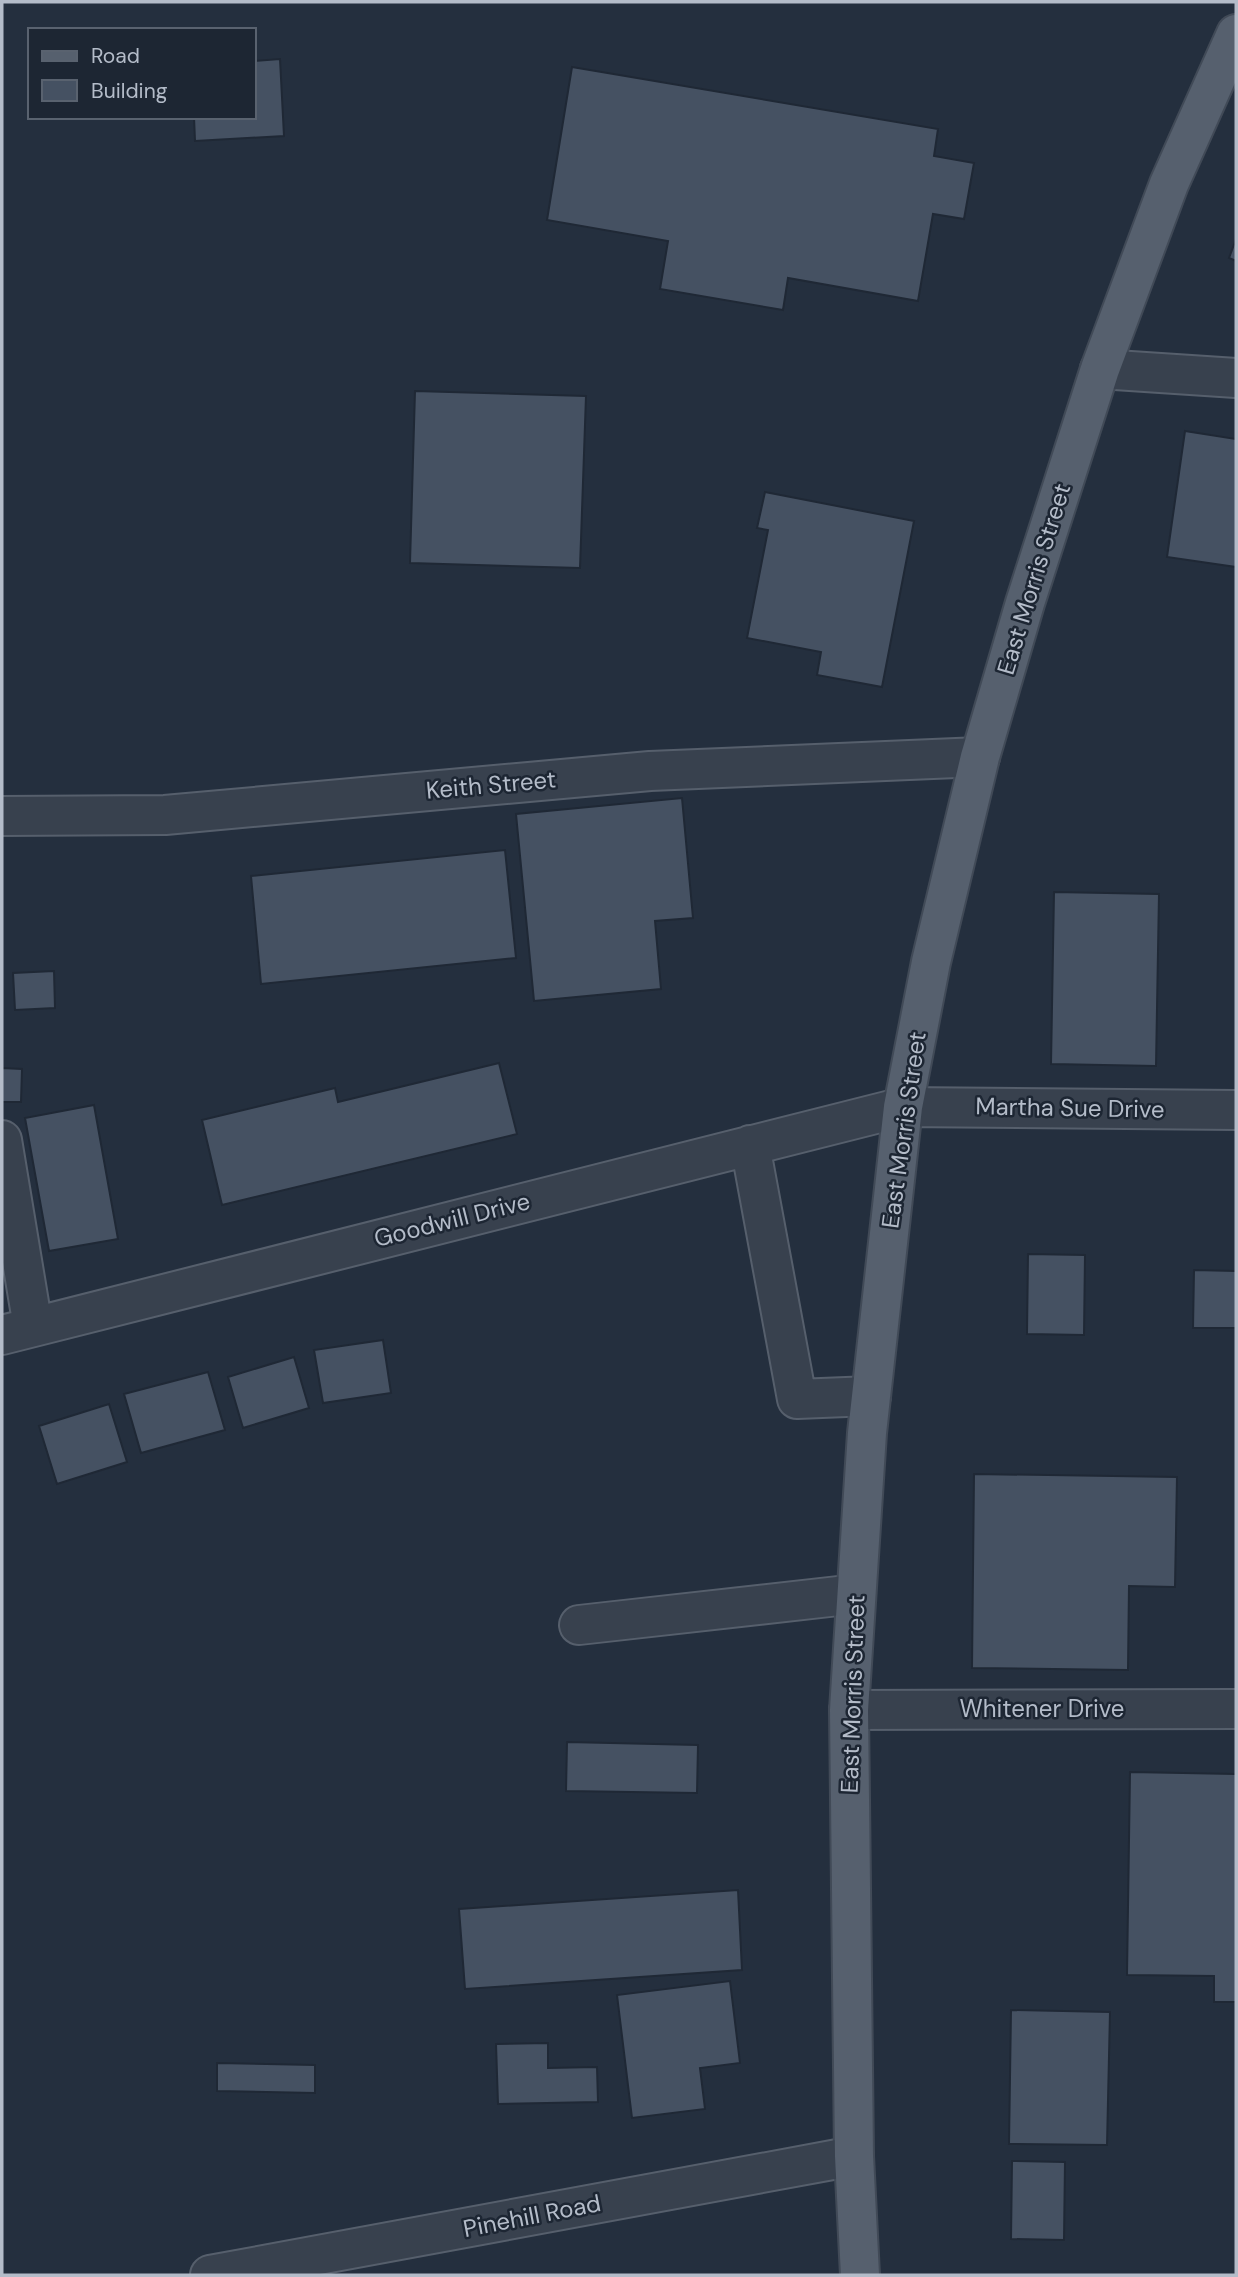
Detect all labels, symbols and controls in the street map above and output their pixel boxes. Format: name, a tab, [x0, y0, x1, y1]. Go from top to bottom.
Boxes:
legend	[28, 28, 256, 119]
text: Road	[91, 42, 140, 70]
text: Building	[91, 77, 168, 105]
street label: East Morris Street	[990, 479, 1077, 678]
street label: Keith Street	[425, 763, 557, 806]
street label: East Morris Street	[874, 1030, 933, 1230]
street label: Martha Sue Drive	[975, 1090, 1165, 1125]
street label: Goodwill Drive	[371, 1185, 533, 1254]
street label: East Morris Street	[834, 1594, 871, 1794]
street label: Whitener Drive	[960, 1693, 1125, 1724]
street label: Pinehill Road	[460, 2187, 603, 2244]

